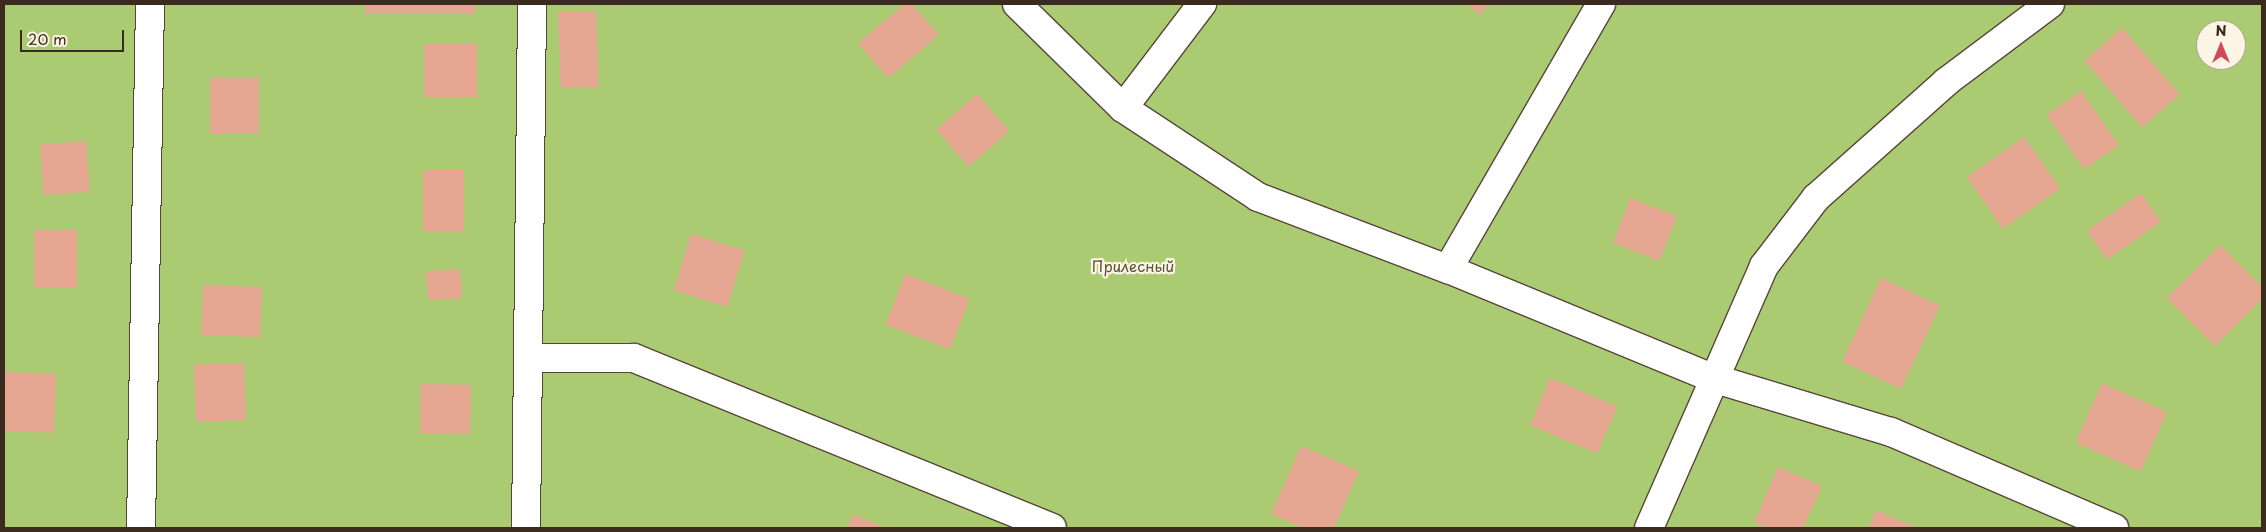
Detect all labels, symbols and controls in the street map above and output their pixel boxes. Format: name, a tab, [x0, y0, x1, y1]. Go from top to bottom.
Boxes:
scale bar	[22, 20, 126, 52]
north arrow	[2196, 20, 2246, 70]
text: N	[2215, 20, 2227, 41]
text: 20 m	[28, 27, 67, 50]
park label: Прилесный	[1092, 257, 1174, 275]

